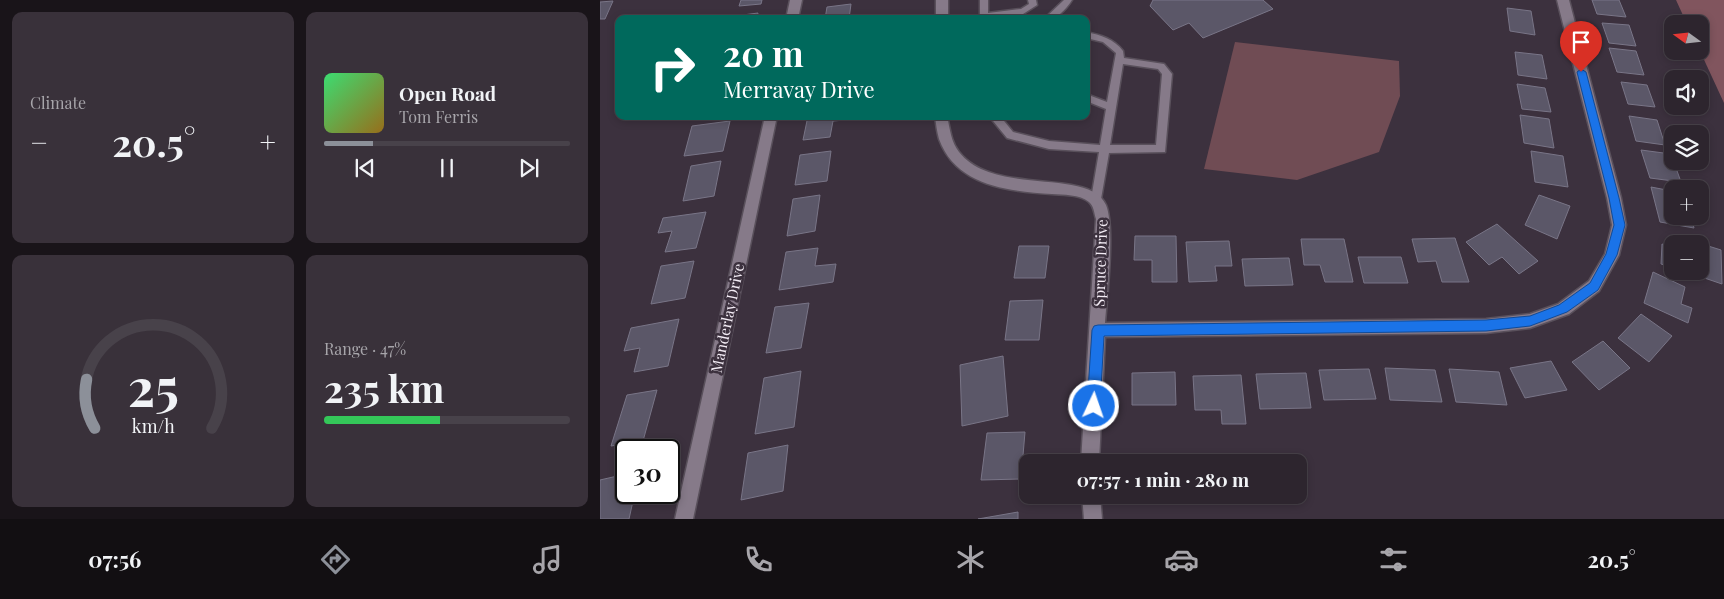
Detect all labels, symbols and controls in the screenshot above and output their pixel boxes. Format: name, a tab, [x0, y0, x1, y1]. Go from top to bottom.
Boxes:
north arrow	[1664, 15, 1709, 60]
map controls	[1664, 15, 1709, 280]
pin	[1560, 21, 1602, 72]
icon: arrive	[1567, 28, 1595, 56]
text: 20 m	[723, 29, 804, 76]
icon: right	[640, 35, 705, 100]
button: sound	[1664, 70, 1709, 115]
text: Merravay Drive	[723, 74, 875, 104]
text: Open Road	[399, 80, 496, 106]
text: Climate	[30, 92, 86, 113]
text: Tom Ferris	[399, 106, 478, 127]
text: 20.5°	[112, 116, 195, 167]
text: −	[30, 123, 48, 160]
text: +	[260, 123, 276, 160]
button: layers	[1664, 125, 1709, 170]
icon: previous	[351, 154, 379, 182]
icon: pause	[433, 154, 461, 182]
icon: next	[515, 154, 543, 182]
button: +	[1664, 180, 1709, 225]
street label: Spruce Drive	[1088, 219, 1112, 307]
button: −	[1664, 235, 1709, 280]
street label: Manderlay Drive	[706, 261, 748, 375]
text: Range · 47%	[324, 338, 406, 359]
text: 25	[127, 351, 179, 420]
text: 235 km	[324, 362, 444, 413]
position arrow	[1067, 379, 1119, 431]
text: km/h	[132, 414, 175, 437]
speed limit sign: 30	[615, 439, 680, 504]
text: 07:57 · 1 min · 280 m	[1077, 466, 1249, 492]
icon: directions	[318, 542, 353, 577]
icon: music	[530, 542, 565, 577]
icon: phone	[741, 542, 776, 577]
icon: climate	[953, 542, 988, 577]
icon: car	[1164, 542, 1199, 577]
icon: filters	[1376, 542, 1411, 577]
text: 07:56	[88, 544, 141, 574]
text: 20.5°	[1587, 544, 1636, 574]

